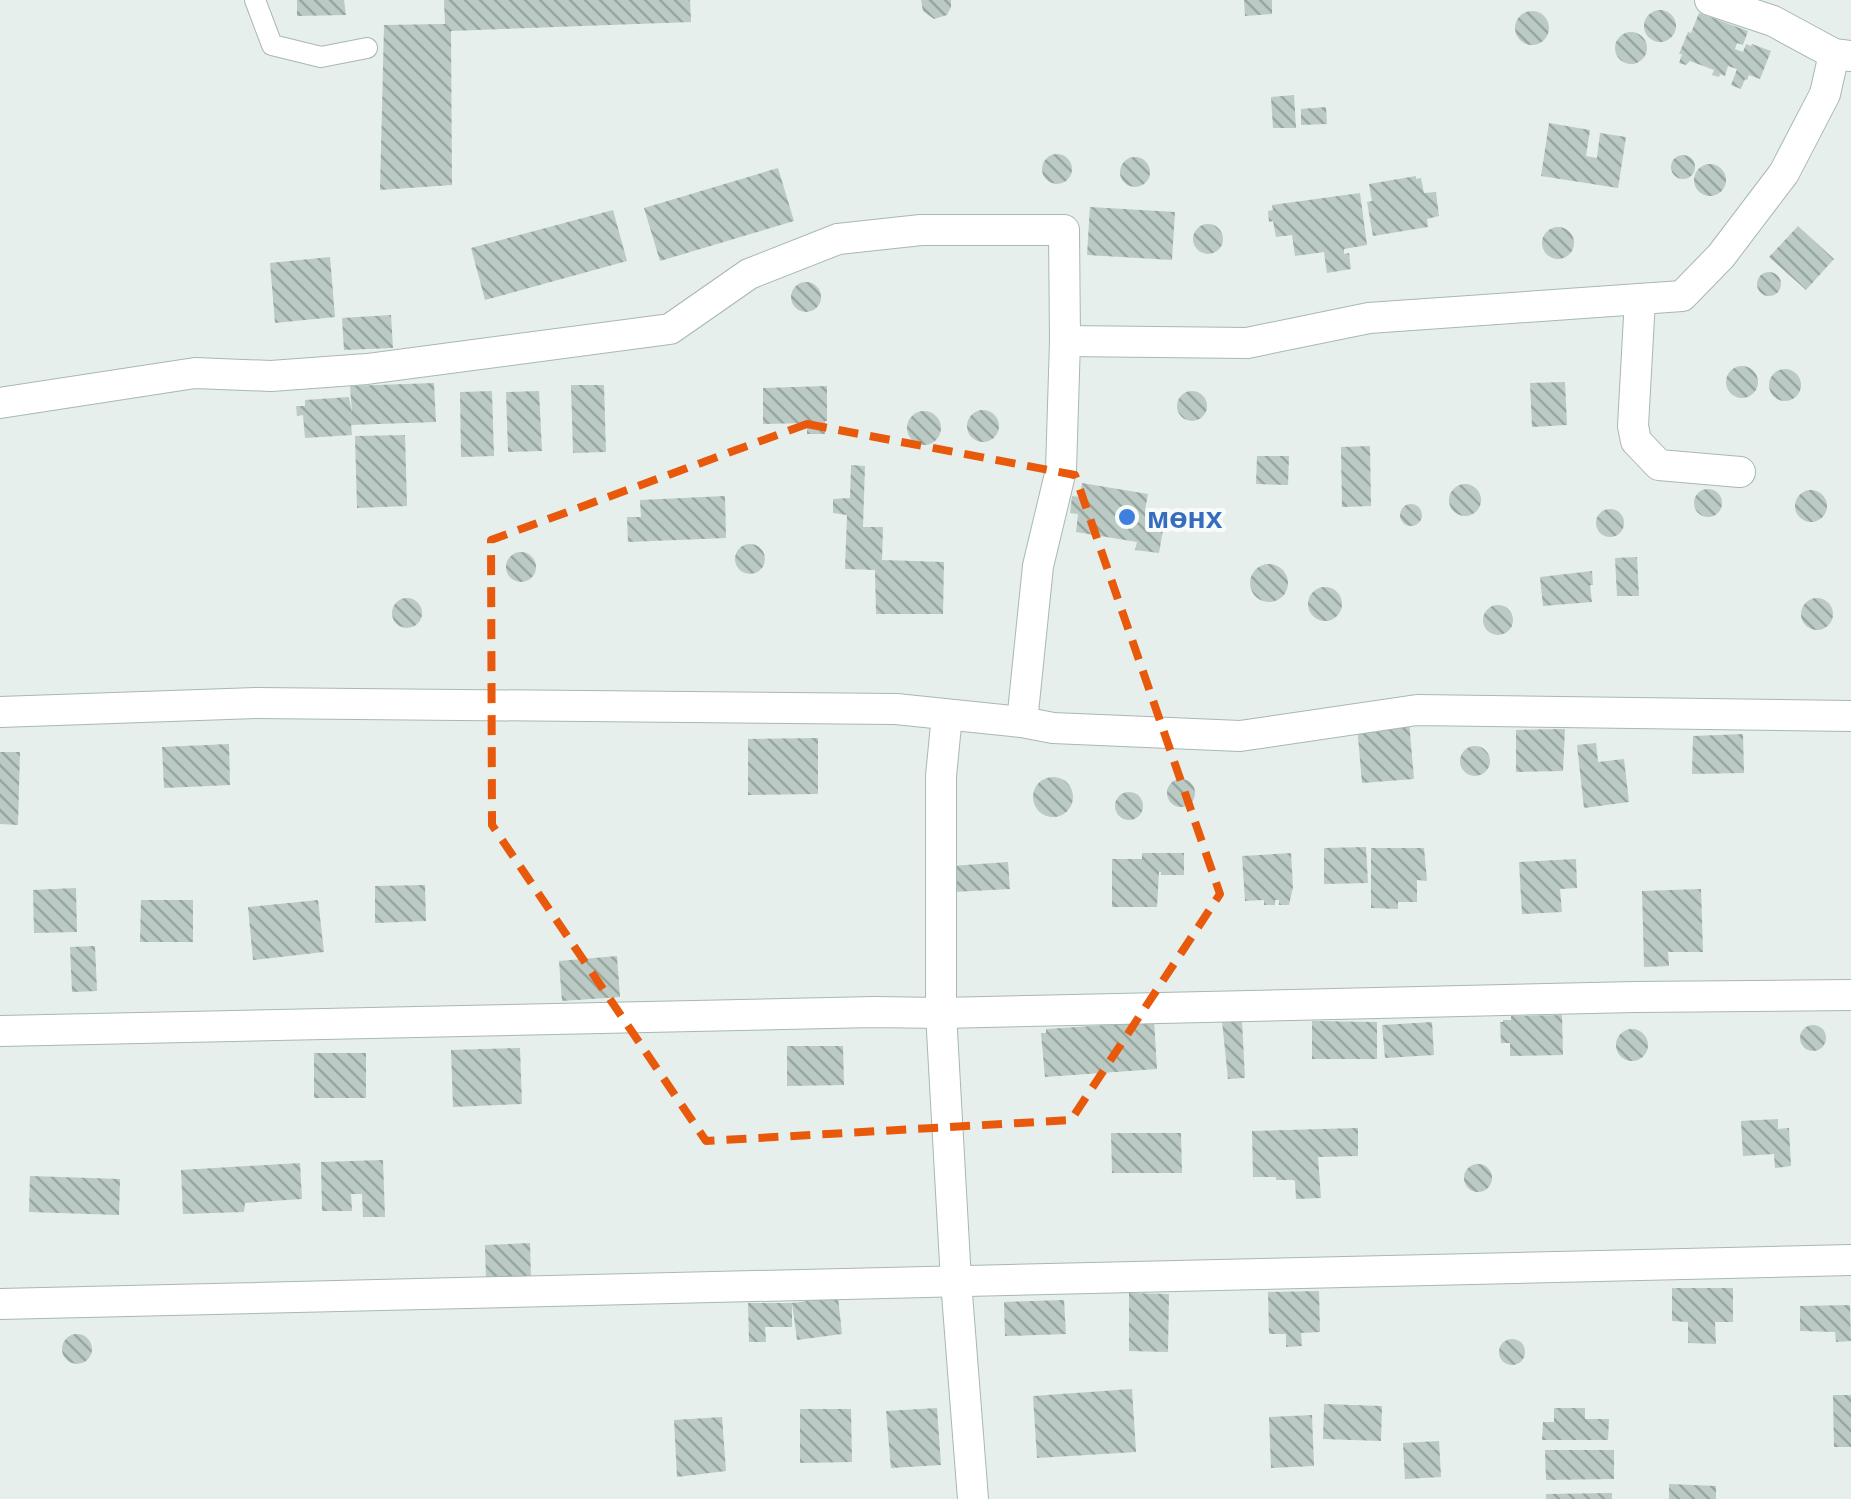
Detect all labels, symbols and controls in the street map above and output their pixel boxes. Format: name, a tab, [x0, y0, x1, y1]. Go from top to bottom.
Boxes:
place label: мөнх	[1147, 501, 1223, 534]
marker: мөнх	[1116, 506, 1138, 528]

